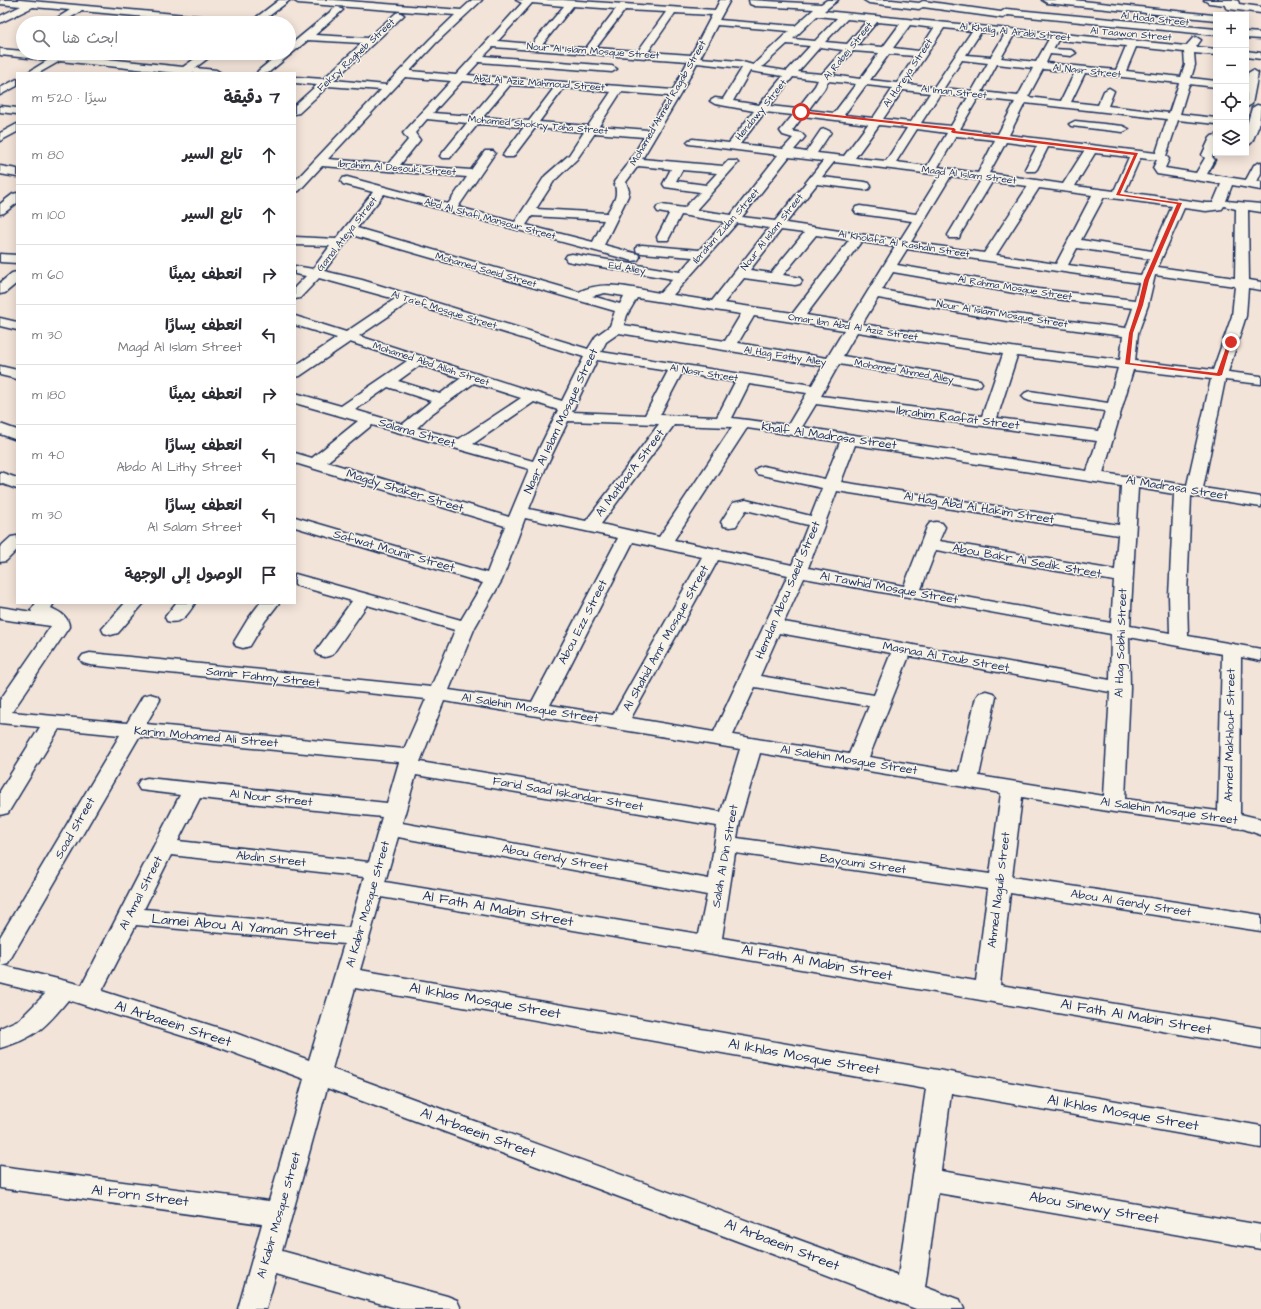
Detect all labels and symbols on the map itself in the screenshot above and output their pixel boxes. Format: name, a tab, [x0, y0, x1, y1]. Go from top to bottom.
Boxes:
street label: Al Hoda Street	[1120, 8, 1190, 30]
street label: Fekry Ragheb Street	[314, 15, 399, 96]
street label: Al Rabei Street	[820, 19, 876, 83]
street label: Al Khalig Al Arabi Street	[959, 19, 1071, 46]
street label: Al Taawon Street	[1090, 23, 1172, 45]
street label: Al Horeya Street	[880, 36, 937, 111]
street label: Mohamed Ahmed Ragab Street	[626, 38, 711, 169]
street label: Nour Al Islam Mosque Street	[526, 39, 660, 63]
street label: Al Nasr Street	[1052, 60, 1122, 82]
street label: Abd Al Aziz Mahmoud Street	[473, 71, 605, 95]
street label: Hendawy Street	[732, 76, 791, 144]
street label: Al Iman Street	[920, 82, 988, 102]
route start	[792, 103, 810, 121]
street label: Mohamed Shokry Taha Street	[467, 112, 609, 139]
street label: Ibrahim Al Desouki Street	[338, 157, 456, 179]
street label: Magd Al Islam Street	[921, 162, 1017, 189]
street label: Ibrahim Zidan Street	[689, 185, 763, 267]
street label: Nour Al Islam Street	[737, 191, 807, 273]
street label: Gamal Ateya Street	[313, 194, 382, 275]
street label: Abd Al Shafi Mansour Street	[423, 195, 557, 243]
street label: Al Kholafa' Al Rashdin Street	[837, 227, 971, 261]
street label: Mohamed Saeid Street	[434, 249, 538, 291]
street label: Eid Alley	[607, 258, 647, 279]
street label: Al Rahma Mosque Street	[957, 272, 1073, 304]
street label: Al Ta'ef Mosque Street	[390, 287, 498, 333]
street label: Nour Al Islam Mosque Street	[935, 297, 1069, 331]
street label: Omar Ibn Abd Al Aziz Street	[787, 310, 919, 344]
route end	[1222, 333, 1240, 351]
street label: Mohamed Abd Allah Street	[371, 339, 491, 389]
street label: Al Hag Fathy Alley	[743, 343, 828, 370]
street label: Nasr Al Islam Mosque Street	[520, 345, 602, 497]
street label: Mohamed Ahmed Alley	[853, 355, 955, 388]
street label: Al Nasr Street	[669, 361, 739, 385]
street label: Ibrahim Raafat Street	[895, 402, 1021, 434]
street label: Salama Street	[377, 414, 457, 452]
street label: Khalf Al Madrasa Street	[760, 418, 898, 454]
street label: Al Matbaa'A Street	[591, 426, 669, 520]
street label: Magdy Shaker Street	[344, 465, 466, 518]
street label: Al Madrasa Street	[1125, 472, 1229, 504]
street label: Al Hag Abd Al Hakim Street	[902, 488, 1056, 529]
street label: Hemdan Abou Saeid Street	[751, 518, 825, 662]
street label: Safwat Mounir Street	[331, 526, 457, 576]
street label: Abou Bakr Al Sedik Street	[951, 539, 1103, 583]
street label: Al Shahid Amr Mosque Street	[619, 562, 713, 714]
street label: Al Tawhid Mosque Street	[819, 568, 959, 609]
street label: Abou Ezz Street	[554, 577, 612, 667]
street label: Al Hag Sobhi Street	[1111, 588, 1132, 698]
street label: Masnaa Al Toub Street	[881, 637, 1011, 677]
street label: Samir Fahmy Street	[205, 663, 321, 692]
street label: Ahmed Makhlouf Street	[1220, 668, 1240, 802]
street label: Al Salehin Mosque Street	[460, 689, 600, 727]
street label: Karim Mohamed Ali Street	[133, 722, 279, 752]
street label: Al Salehin Mosque Street	[779, 741, 919, 779]
street label: Farid Saad Iskandar Street	[491, 772, 645, 816]
street label: Al Nour Street	[229, 785, 313, 811]
street label: Al Salehin Mosque Street	[1099, 793, 1239, 829]
street label: Soad Street	[51, 794, 100, 862]
street label: Salah Al Din Street	[708, 803, 742, 909]
street label: Ahmed Naguib Street	[983, 831, 1016, 949]
street label: Al Kabir Mosque Street	[342, 839, 394, 969]
street label: Abou Gendy Street	[500, 840, 610, 877]
street label: Abdin Street	[235, 847, 307, 871]
street label: Bayoumi Street	[819, 850, 907, 879]
street label: Al Amal Street	[115, 853, 167, 933]
street label: Abou Al Gendy Street	[1069, 885, 1193, 922]
street label: Al Fath Al Mabin Street	[421, 886, 575, 932]
street label: Lamei Abou Al Yaman Street	[151, 909, 338, 945]
street label: Al Fath Al Mabin Street	[740, 940, 894, 986]
street label: Al Ikhlas Mosque Street	[408, 978, 563, 1024]
street label: Al Fath Al Mabin Street	[1059, 994, 1213, 1040]
street label: Al Arbaeein Street	[112, 996, 234, 1052]
street label: Al Ikhlas Mosque Street	[727, 1034, 882, 1080]
street label: Al Ikhlas Mosque Street	[1046, 1090, 1201, 1136]
street label: Al Arbaeein Street	[417, 1103, 539, 1163]
street label: Al Kabir Mosque Street	[253, 1150, 305, 1280]
street label: Al Forn Street	[90, 1180, 190, 1212]
street label: Abou Sinewy Street	[1028, 1187, 1161, 1229]
street label: Al Arbaeein Street	[722, 1214, 843, 1276]

